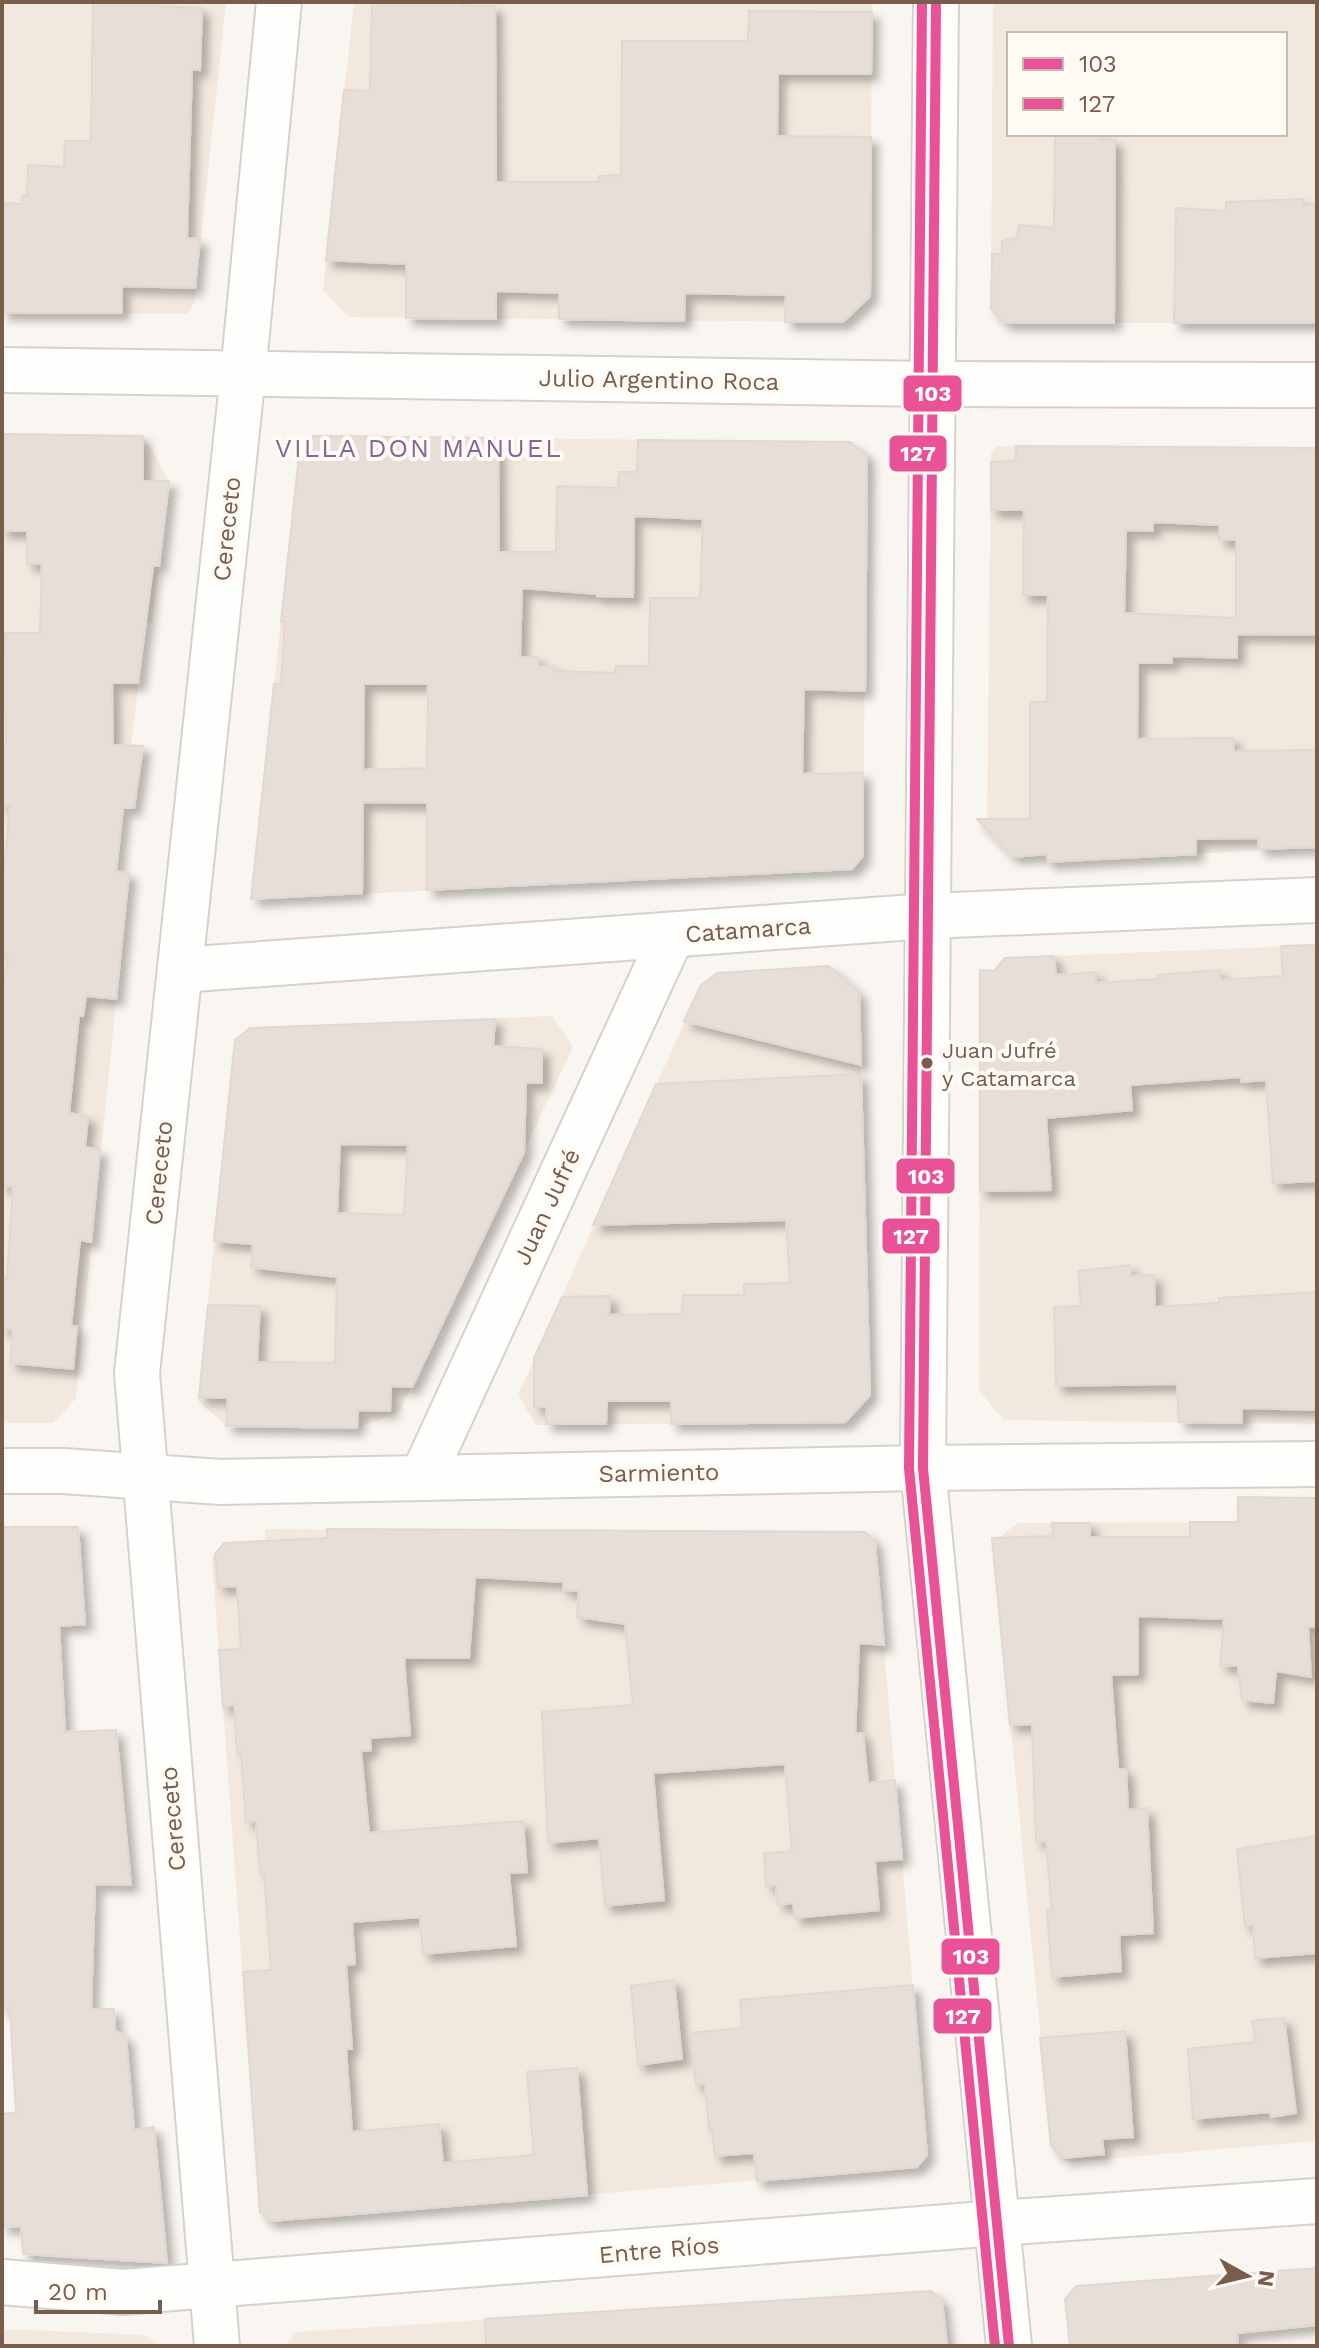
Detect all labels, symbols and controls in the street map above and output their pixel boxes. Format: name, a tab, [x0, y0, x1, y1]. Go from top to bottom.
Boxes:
legend	[1007, 32, 1287, 136]
text: 103	[1079, 50, 1117, 78]
text: 127	[1079, 90, 1115, 118]
street label: Julio Argentino Roca	[538, 364, 780, 396]
line badge: 103	[902, 374, 963, 413]
text: 103	[915, 381, 951, 406]
district label: VILLA DON MANUEL	[275, 433, 563, 463]
line badge: 127	[888, 434, 948, 473]
text: 127	[900, 441, 936, 466]
street label: Cereceto	[208, 475, 246, 583]
street label: Catamarca	[684, 912, 812, 948]
place label: Juan Jufré y Catamarca	[942, 1038, 1076, 1091]
marker: Juan Jufré y Catamarca	[919, 1055, 935, 1071]
street label: Cereceto	[140, 1119, 178, 1227]
street label: Juan Jufré	[508, 1144, 586, 1270]
line badge: 103	[895, 1157, 956, 1195]
text: 103	[908, 1164, 944, 1189]
line badge: 127	[881, 1217, 941, 1255]
text: 127	[893, 1224, 929, 1249]
street label: Sarmiento	[598, 1458, 720, 1488]
street label: Cereceto	[154, 1766, 192, 1872]
line badge: 103	[940, 1937, 1001, 1976]
text: 103	[953, 1944, 989, 1969]
line badge: 127	[932, 1997, 993, 2035]
text: 127	[945, 2004, 981, 2029]
street label: Entre Ríos	[598, 2231, 720, 2269]
north arrow	[1207, 2236, 1287, 2316]
scale bar	[36, 2264, 160, 2314]
text: N	[1253, 2269, 1280, 2289]
text: 20 m	[48, 2278, 108, 2306]

